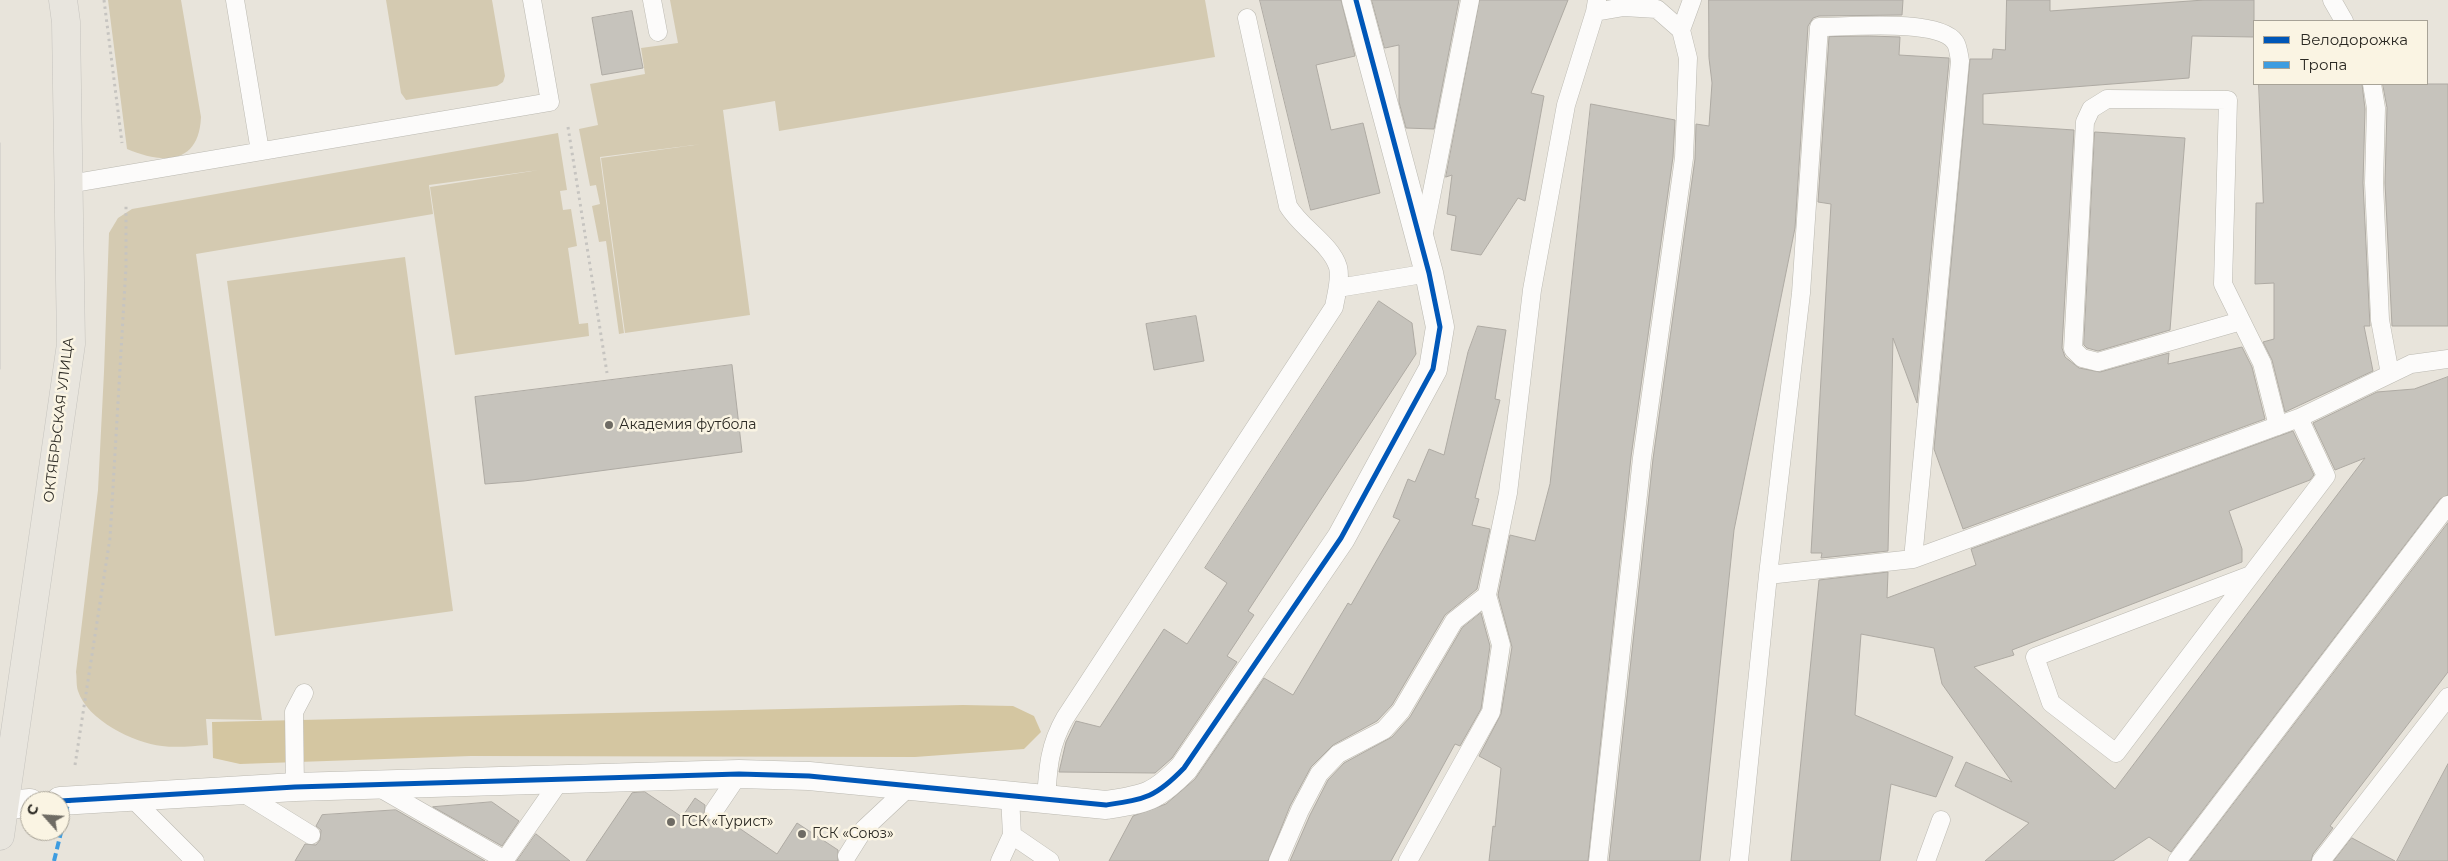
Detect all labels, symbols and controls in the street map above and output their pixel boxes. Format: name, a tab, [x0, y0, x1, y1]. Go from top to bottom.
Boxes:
legend	[2253, 20, 2428, 85]
text: Велодорожка	[2300, 30, 2408, 49]
text: Тропа	[2300, 55, 2347, 74]
street label: ОКТЯБРЬСКАЯ УЛИЦА	[41, 336, 77, 504]
place label: Академия футбола	[619, 417, 756, 433]
marker: Академия футбола	[603, 419, 615, 431]
north arrow	[20, 791, 70, 841]
text: С	[22, 801, 43, 818]
place label: ГСК «Турист»	[681, 814, 774, 830]
marker: ГСК «Турист»	[665, 816, 677, 828]
place label: ГСК «Союз»	[812, 826, 894, 842]
marker: ГСК «Союз»	[796, 828, 808, 840]

